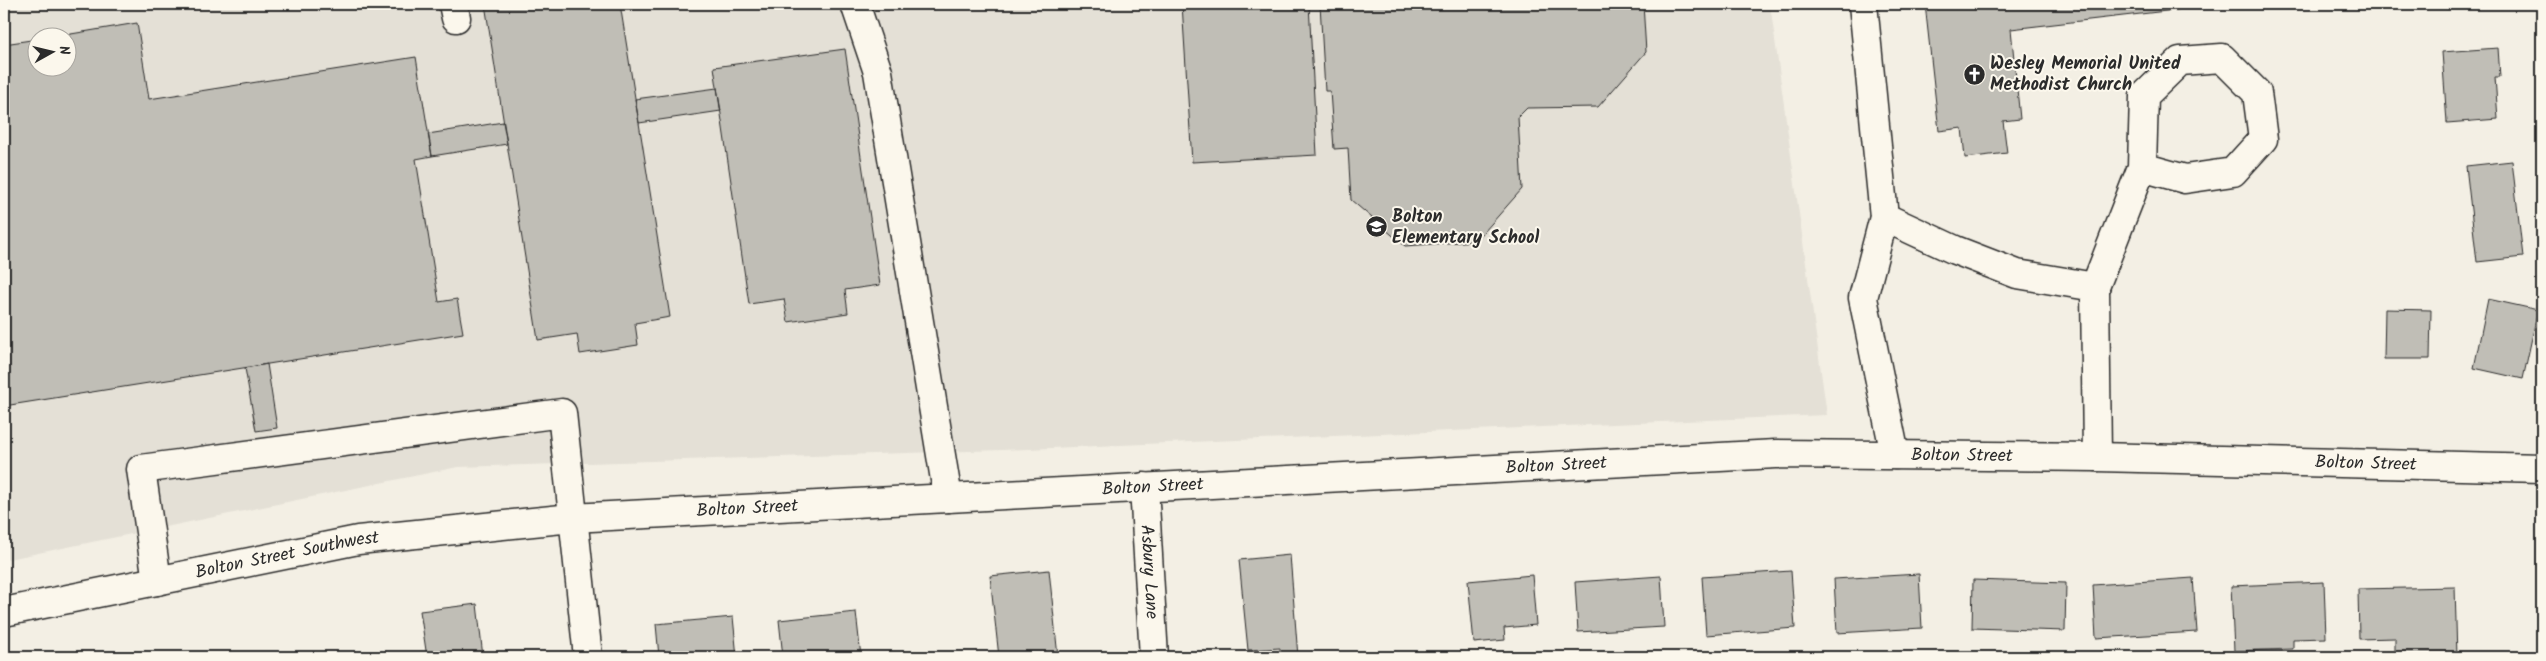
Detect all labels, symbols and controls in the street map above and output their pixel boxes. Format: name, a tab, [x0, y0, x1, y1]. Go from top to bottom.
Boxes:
north arrow	[28, 28, 78, 78]
text: N	[52, 44, 75, 56]
place label: Wesley Memorial United Methodist Church	[1990, 50, 2181, 100]
church icon: Wesley Memorial United Methodist Church	[1962, 62, 1986, 86]
place label: Bolton Elementary School	[1392, 203, 1539, 253]
school or university icon: Bolton Elementary School	[1364, 215, 1388, 239]
street label: Bolton Street	[1911, 441, 2014, 471]
street label: Bolton Street	[1505, 448, 1609, 483]
street label: Bolton Street	[2315, 448, 2418, 479]
street label: Bolton Street	[1101, 470, 1205, 504]
street label: Bolton Street	[696, 491, 800, 526]
street label: Bolton Street Southwest	[193, 523, 382, 587]
street label: Asbury Lane	[1132, 524, 1166, 620]

